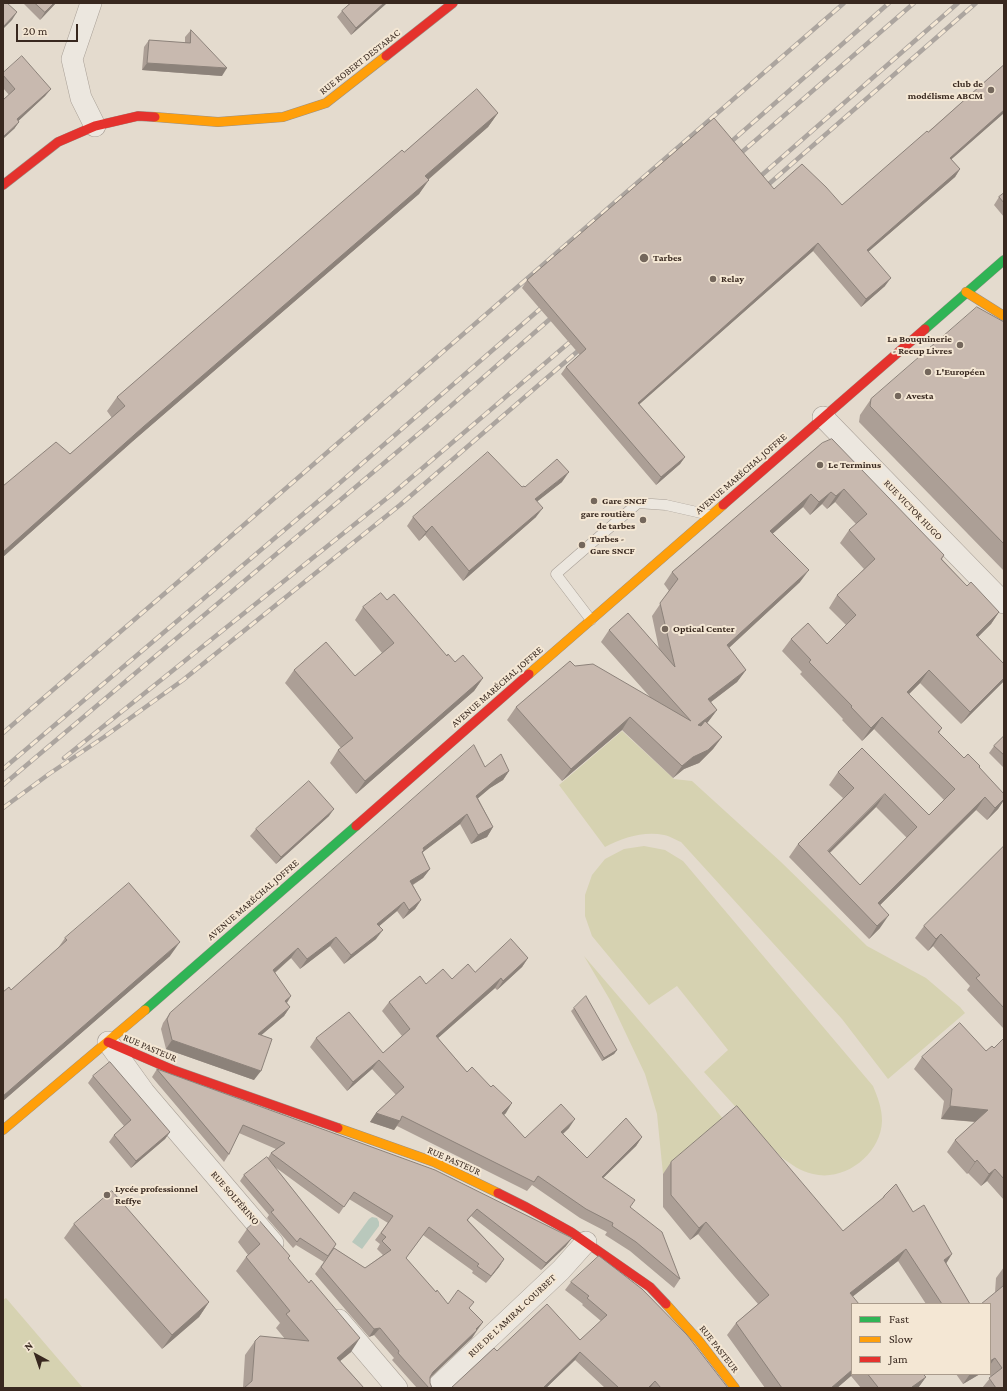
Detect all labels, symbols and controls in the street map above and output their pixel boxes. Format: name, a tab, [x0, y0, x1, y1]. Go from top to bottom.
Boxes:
scale bar	[18, 16, 80, 42]
text: 20 m	[23, 24, 47, 38]
street label: RUE ROBERT DESTARAC	[317, 27, 403, 97]
place label: club de modélisme ABCM	[908, 78, 983, 102]
marker: club de modélisme ABCM	[986, 85, 996, 95]
marker: Tarbes	[638, 252, 650, 264]
place label: Tarbes	[653, 252, 682, 264]
place label: Relay	[721, 273, 744, 285]
marker: Relay	[708, 274, 718, 284]
place label: La Bouquinerie - Recup Livres	[887, 333, 952, 356]
marker: La Bouquinerie - Recup Livres	[955, 340, 965, 350]
place label: L'Européen	[936, 366, 985, 378]
marker: L'Européen	[923, 367, 933, 377]
place label: Avesta	[906, 390, 934, 402]
marker: Avesta	[893, 391, 903, 401]
street label: AVENUE MARÉCHAL JOFFRE	[693, 431, 789, 517]
place label: Le Terminus	[828, 459, 881, 471]
marker: Le Terminus	[815, 460, 825, 470]
street label: RUE VICTOR HUGO	[881, 477, 945, 543]
place label: Gare SNCF	[602, 495, 647, 507]
marker: Gare SNCF	[589, 496, 599, 506]
place label: gare routière de tarbes	[581, 508, 635, 532]
marker: gare routière de tarbes	[638, 515, 648, 525]
place label: Tarbes - Gare SNCF	[590, 533, 635, 556]
marker: Tarbes - Gare SNCF	[577, 540, 587, 550]
place label: Optical Center	[673, 623, 735, 635]
marker: Optical Center	[660, 624, 670, 634]
street label: AVENUE MARÉCHAL JOFFRE	[449, 644, 545, 730]
street label: AVENUE MARÉCHAL JOFFRE	[205, 857, 301, 943]
street label: RUE PASTEUR	[121, 1031, 179, 1065]
street label: RUE PASTEUR	[426, 1144, 482, 1178]
street label: RUE SOLFÉRINO	[208, 1168, 262, 1228]
place label: Lycée professionnel Reffye	[115, 1183, 198, 1206]
marker: Lycée professionnel Reffye	[102, 1190, 112, 1200]
street label: RUE DE L'AMIRAL COURBET	[465, 1272, 559, 1360]
legend	[851, 1303, 991, 1375]
text: Fast	[889, 1312, 909, 1326]
street label: RUE PASTEUR	[697, 1323, 741, 1375]
text: Slow	[889, 1332, 913, 1346]
north arrow	[16, 1335, 56, 1375]
text: N	[22, 1339, 35, 1353]
text: Jam	[889, 1352, 908, 1366]

